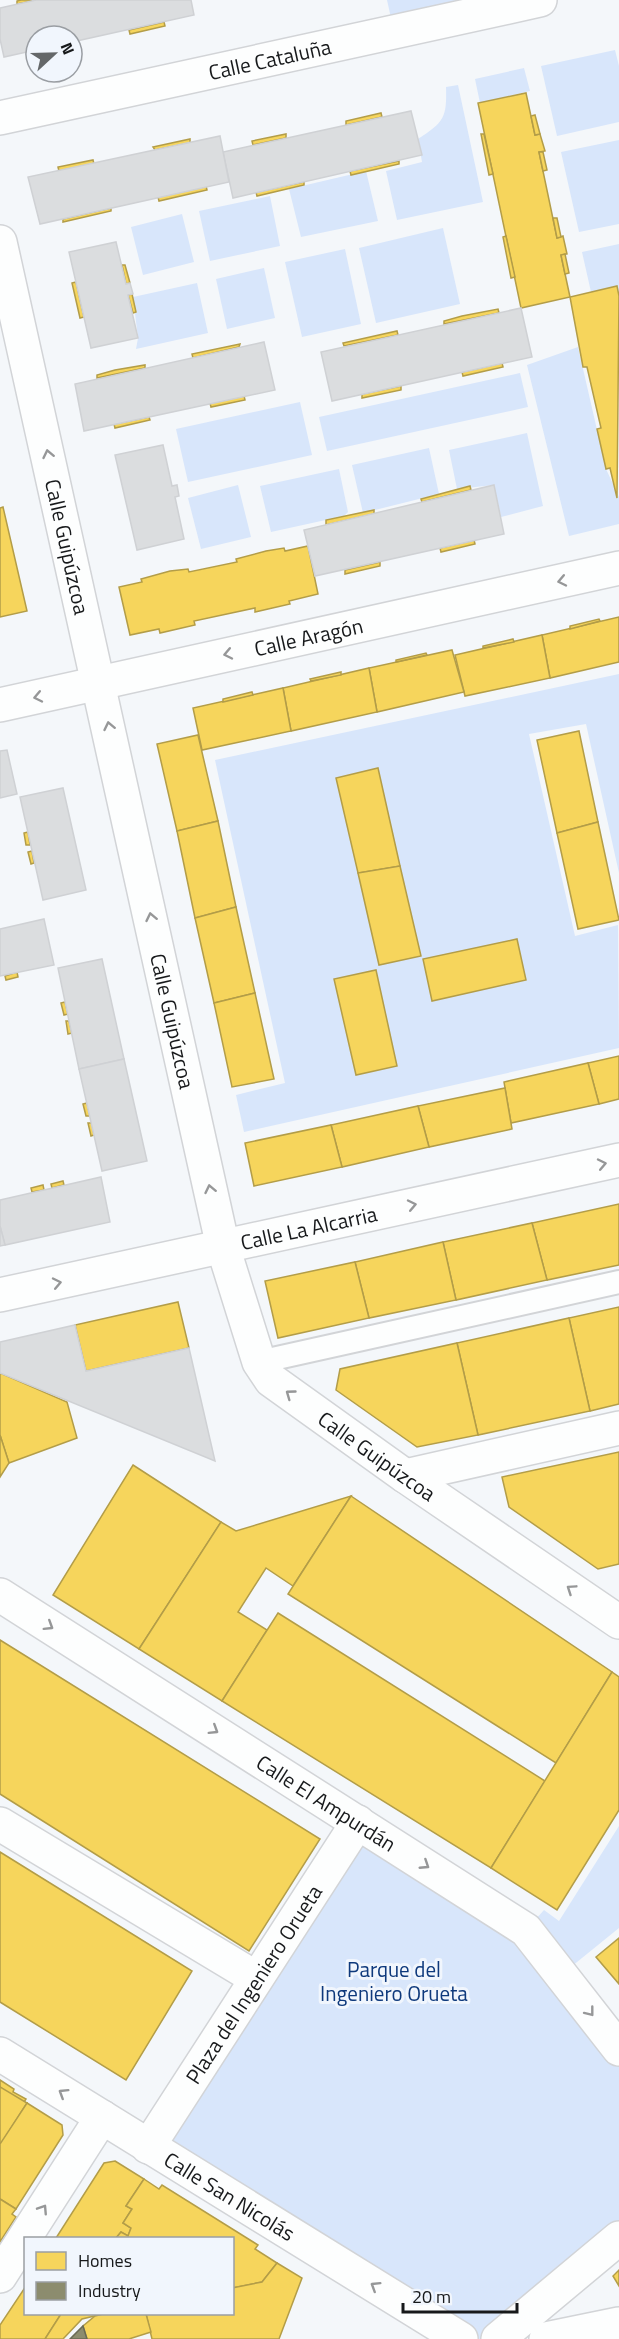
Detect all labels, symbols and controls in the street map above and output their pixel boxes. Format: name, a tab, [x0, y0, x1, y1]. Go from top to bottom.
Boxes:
north arrow	[24, 24, 84, 84]
street label: Calle Cataluña	[205, 30, 334, 88]
text: N	[55, 39, 81, 58]
one-way arrow	[42, 449, 55, 459]
street label: Calle Guipúzcoa	[37, 476, 98, 618]
one-way arrow	[557, 573, 567, 586]
street label: Calle Aragón	[251, 609, 366, 664]
one-way arrow	[223, 647, 233, 660]
one-way arrow	[33, 689, 43, 702]
one-way arrow	[103, 722, 116, 732]
one-way arrow	[145, 912, 158, 922]
street label: Calle Guipúzcoa	[142, 950, 204, 1092]
one-way arrow	[597, 1158, 607, 1171]
one-way arrow	[204, 1185, 217, 1195]
street label: Calle La Alcarria	[237, 1197, 380, 1258]
one-way arrow	[407, 1200, 417, 1213]
one-way arrow	[52, 1277, 62, 1290]
one-way arrow	[286, 1390, 297, 1401]
street label: Calle Guipúzcoa	[312, 1403, 443, 1509]
one-way arrow	[566, 1585, 577, 1596]
one-way arrow	[43, 1619, 54, 1630]
one-way arrow	[208, 1723, 218, 1735]
street label: Calle El Ampurdán	[250, 1746, 403, 1859]
one-way arrow	[418, 1858, 429, 1869]
street label: Plaza del Ingeniero Orueta	[177, 1878, 330, 2090]
park label: Parque del Ingeniero Orueta	[320, 1953, 468, 2009]
one-way arrow	[583, 2005, 594, 2016]
one-way arrow	[59, 2088, 69, 2100]
street label: Calle San Nicolás	[158, 2143, 301, 2249]
one-way arrow	[36, 2205, 47, 2216]
legend	[24, 2237, 234, 2315]
text: Homes	[78, 2247, 132, 2274]
scale bar	[403, 2276, 517, 2314]
text: Industry	[78, 2277, 141, 2304]
one-way arrow	[371, 2282, 381, 2294]
text: 20 m	[412, 2283, 451, 2310]

